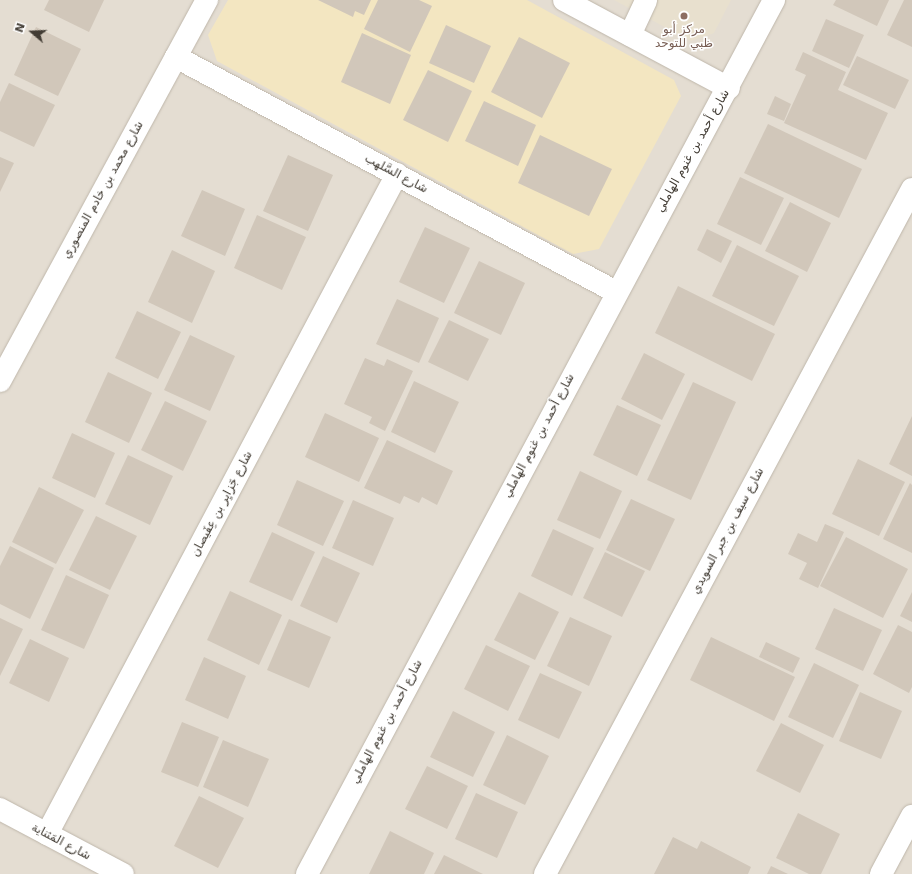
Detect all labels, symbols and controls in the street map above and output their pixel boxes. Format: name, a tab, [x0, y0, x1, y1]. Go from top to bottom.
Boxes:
marker: مركز أبو ظبي للتوحد	[679, 11, 689, 21]
north arrow	[12, 12, 52, 52]
text: N	[13, 21, 28, 34]
place label: مركز أبو ظبي للتوحد	[655, 23, 713, 51]
street label: شارع أحمد بن غنوم الهاملي	[653, 87, 733, 215]
street label: شارع محمد بن خادم المنصوري	[59, 119, 147, 261]
street label: شارع السَّلهب	[362, 151, 430, 197]
street label: شارع أحمد بن غنوم الهاملي	[500, 371, 578, 501]
street label: شارع جَزايِر بن عِفَيصان	[188, 449, 256, 559]
street label: شارع سيف بن جبر السويدي	[689, 465, 767, 597]
street label: شارع أحمد بن غنوم الهاملي	[348, 657, 426, 787]
street label: شارع المَثناية	[29, 820, 93, 864]

